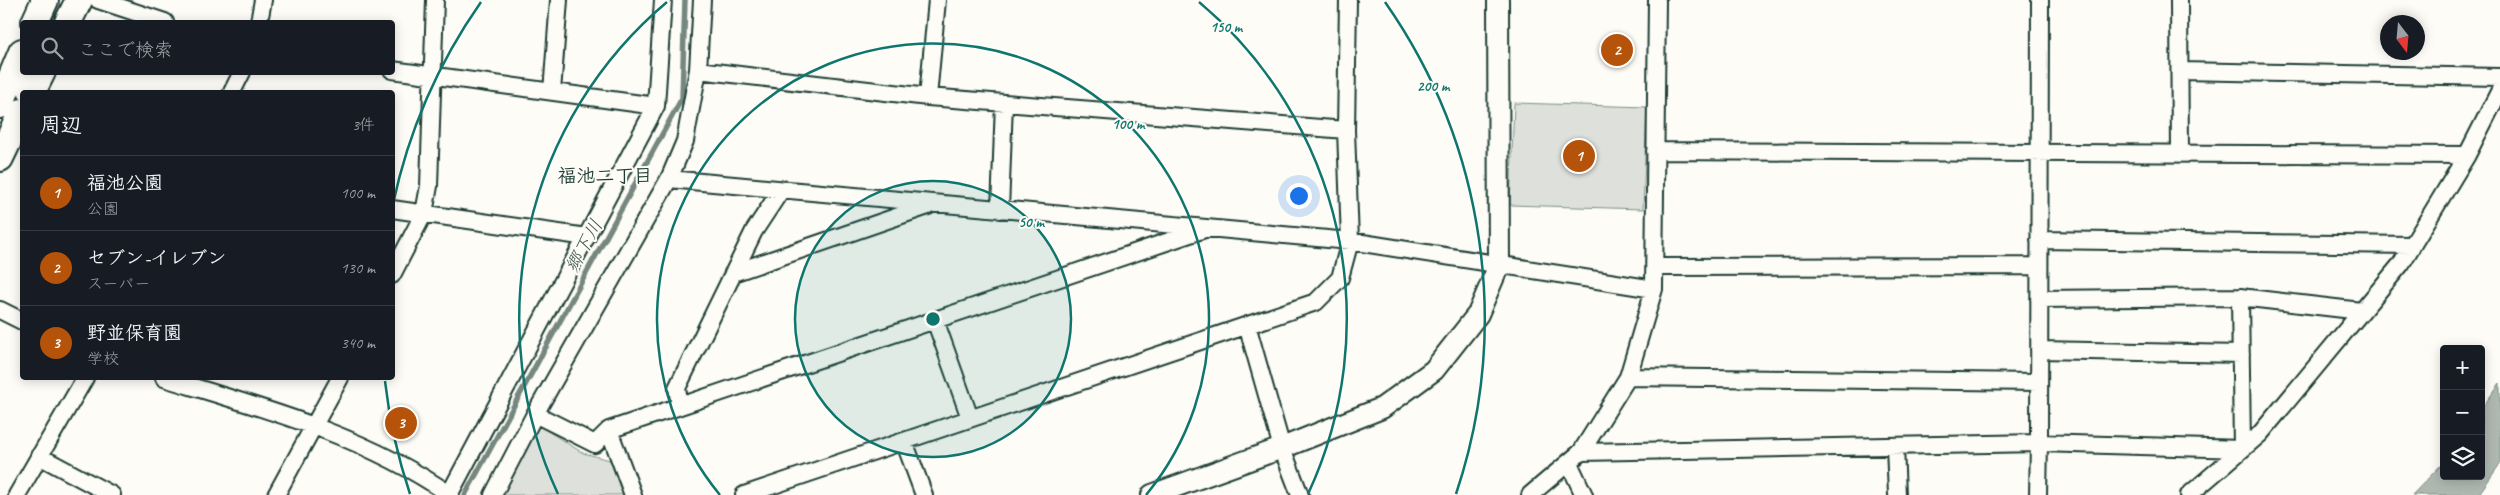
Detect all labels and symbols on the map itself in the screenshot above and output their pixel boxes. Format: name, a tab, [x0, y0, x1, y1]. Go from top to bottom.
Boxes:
north arrow	[2380, 15, 2425, 60]
text: 150 m	[1210, 18, 1244, 37]
pin: 2	[1601, 31, 1633, 69]
text: 200 m	[1417, 77, 1451, 96]
text: 100 m	[1112, 115, 1146, 134]
pin: 1	[1563, 137, 1595, 175]
district label: 福池二丁目	[557, 164, 653, 188]
your location	[1286, 183, 1312, 209]
text: 50 m	[1018, 213, 1045, 232]
water label: 郷下川	[560, 215, 608, 277]
centre of rings	[924, 310, 942, 328]
pin: 3	[385, 404, 417, 442]

